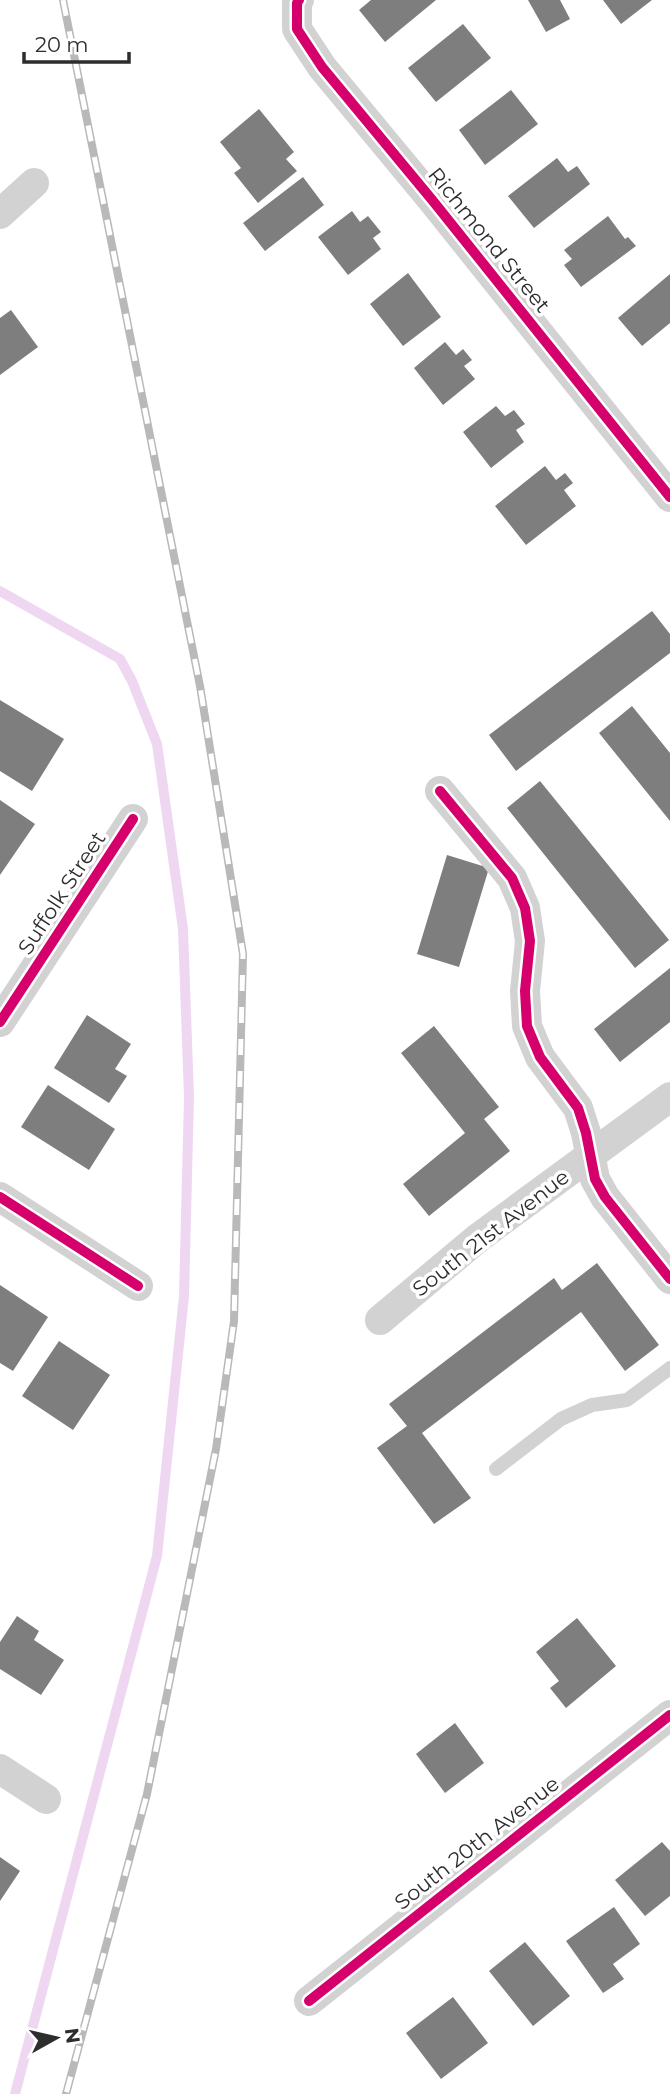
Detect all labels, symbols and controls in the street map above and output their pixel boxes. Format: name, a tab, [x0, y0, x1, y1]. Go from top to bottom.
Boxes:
scale bar	[24, 21, 130, 65]
text: 20 m	[35, 32, 89, 57]
street label: Richmond Street	[423, 162, 556, 317]
street label: Suffolk Street	[13, 827, 111, 959]
street label: South 21st Avenue	[408, 1164, 574, 1301]
street label: South 20th Avenue	[389, 1771, 564, 1915]
north arrow	[21, 2003, 91, 2073]
text: N	[60, 2026, 85, 2045]

